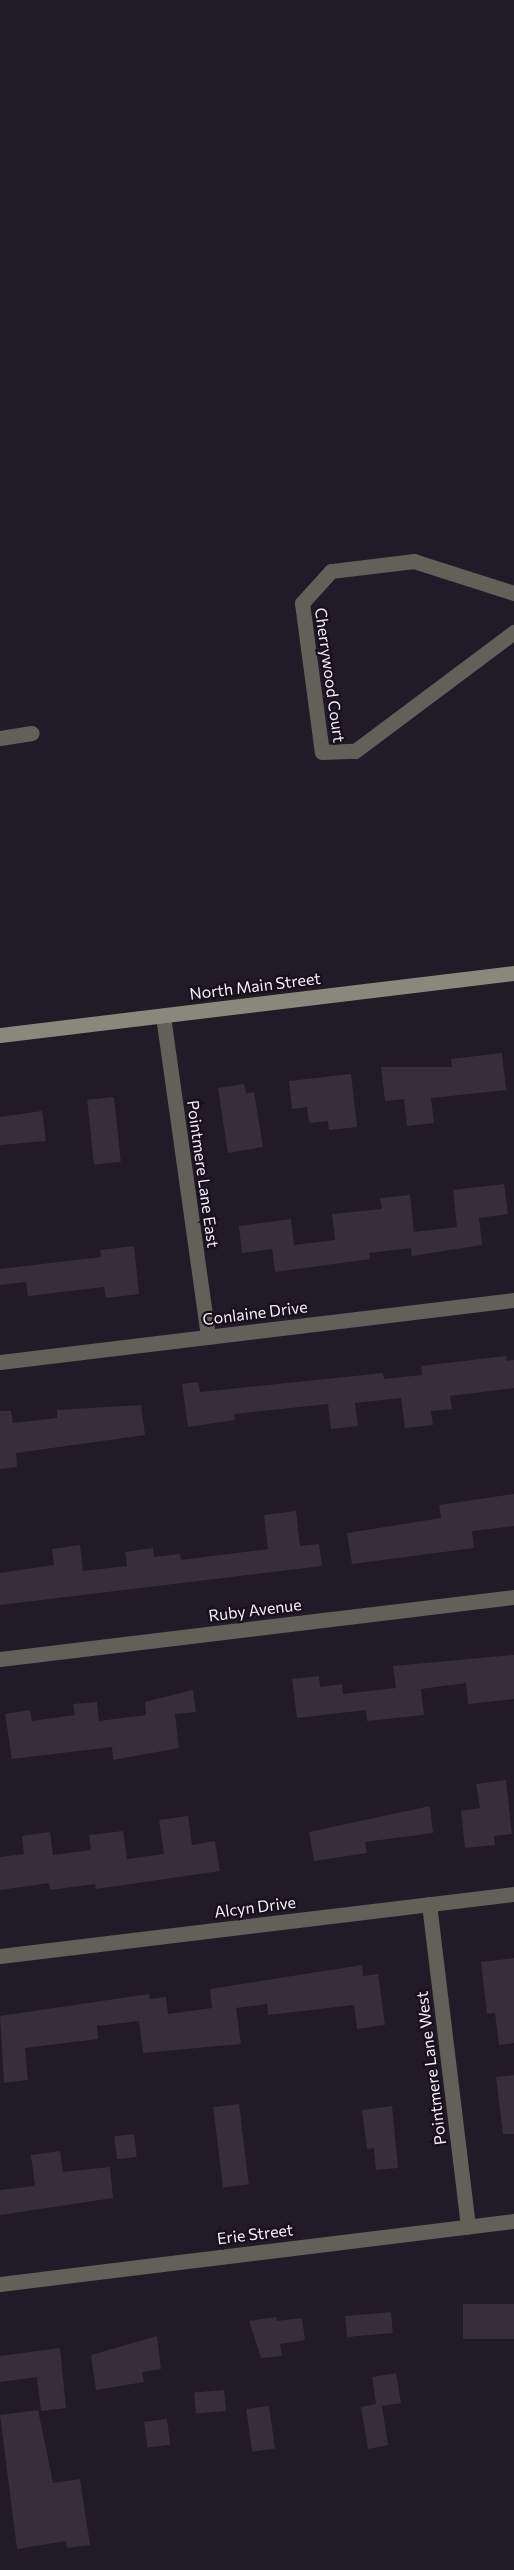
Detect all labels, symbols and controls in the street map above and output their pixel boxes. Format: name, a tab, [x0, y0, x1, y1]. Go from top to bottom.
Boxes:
street label: Cherrywood Court	[311, 606, 349, 744]
street label: North Main Street	[188, 968, 322, 1004]
street label: Pointmere Lane East	[183, 1099, 223, 1249]
street label: Conlaine Drive	[201, 1297, 309, 1329]
street label: Ruby Avenue	[207, 1595, 303, 1625]
street label: Alcyn Drive	[213, 1892, 297, 1922]
street label: Pointmere Lane West	[412, 1990, 450, 2146]
street label: Erie Street	[216, 2220, 294, 2248]

